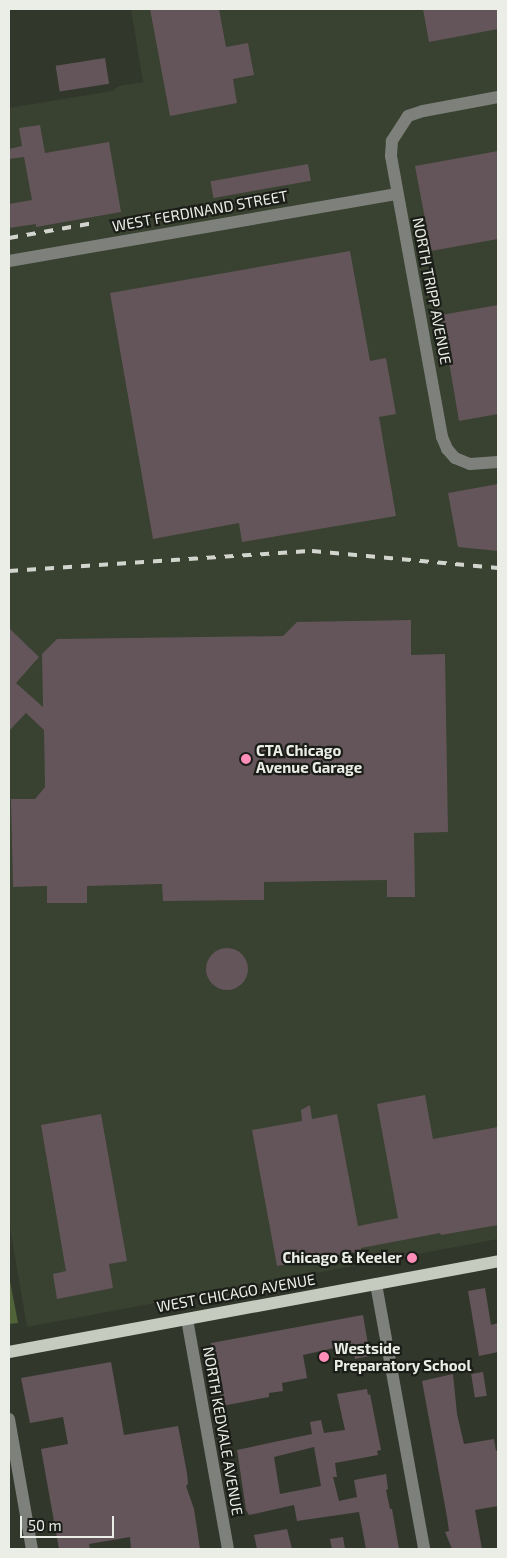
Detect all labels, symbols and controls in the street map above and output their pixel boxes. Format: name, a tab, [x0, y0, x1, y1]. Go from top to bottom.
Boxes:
street label: WEST FERDINAND STREET	[111, 187, 289, 235]
street label: NORTH TRIPP AVENUE	[409, 216, 455, 366]
place label: CTA Chicago Avenue Garage	[256, 741, 362, 776]
marker: CTA Chicago Avenue Garage	[240, 753, 252, 765]
place label: Chicago & Keeler	[282, 1249, 402, 1267]
marker: Chicago & Keeler	[406, 1252, 418, 1264]
street label: WEST CHICAGO AVENUE	[155, 1270, 317, 1316]
place label: Westside Preparatory School	[334, 1339, 472, 1374]
street label: NORTH KEDVALE AVENUE	[199, 1345, 247, 1517]
marker: Westside Preparatory School	[318, 1351, 330, 1363]
scale bar	[22, 1506, 116, 1538]
text: 50 m	[28, 1516, 62, 1534]

